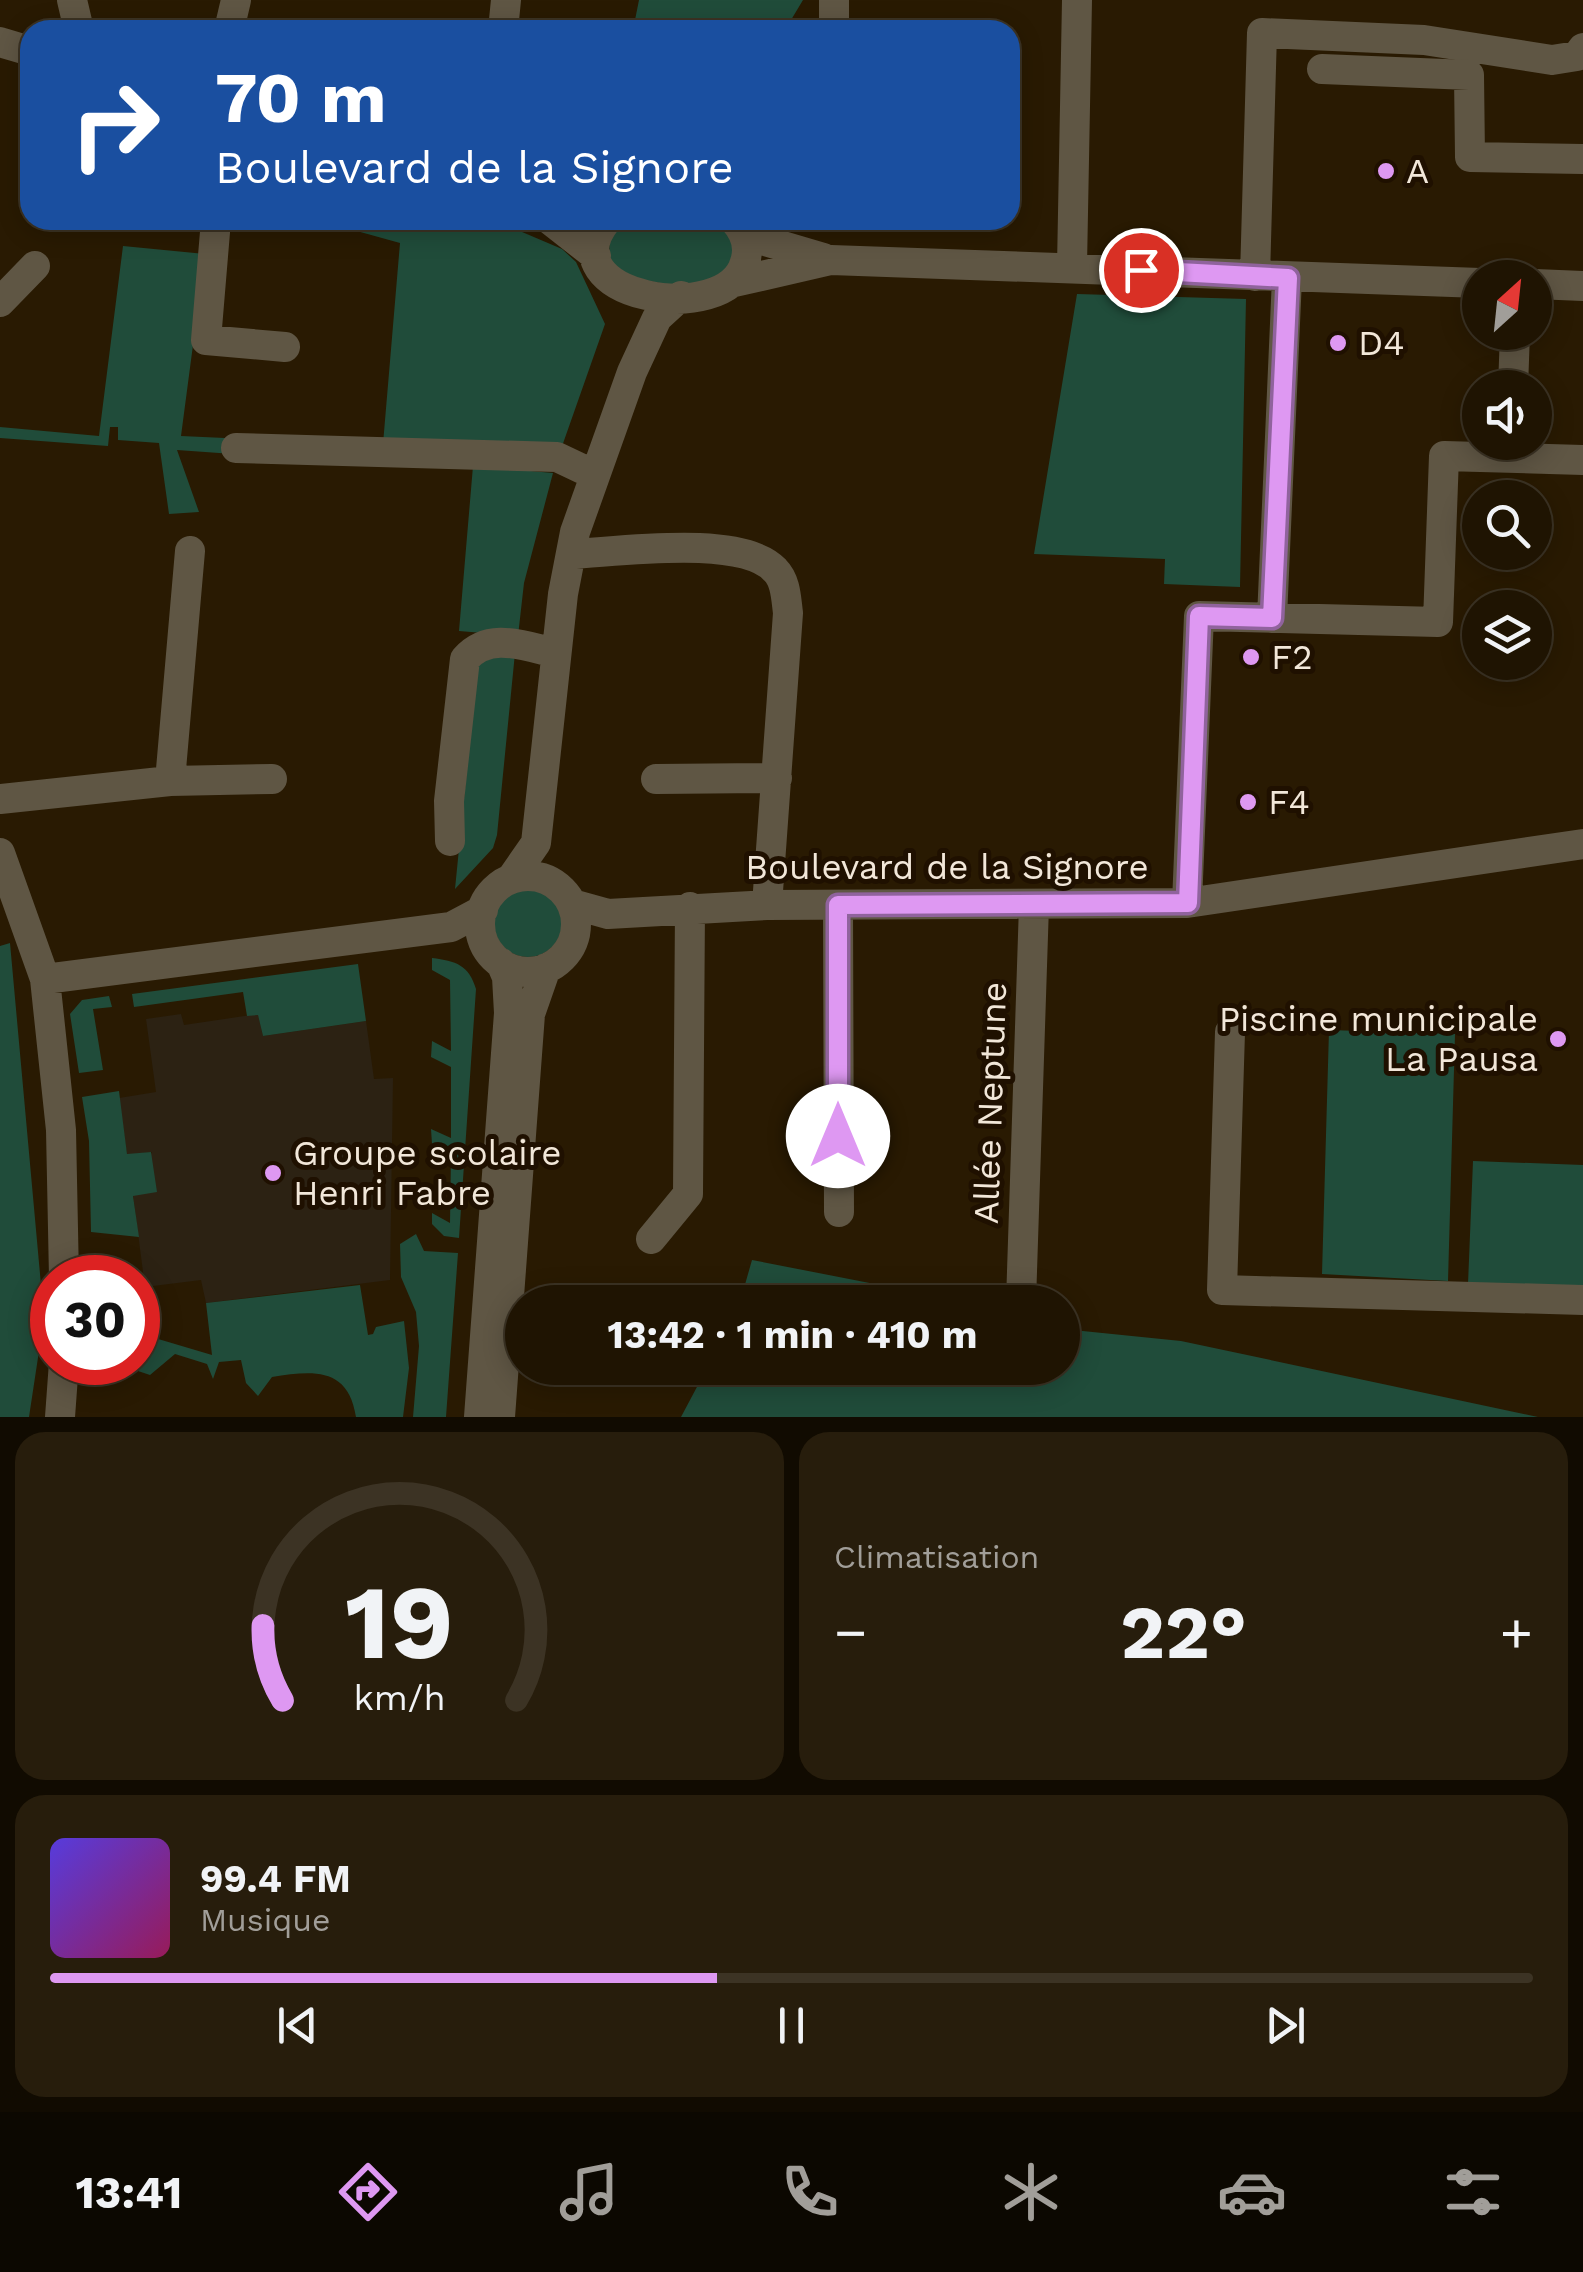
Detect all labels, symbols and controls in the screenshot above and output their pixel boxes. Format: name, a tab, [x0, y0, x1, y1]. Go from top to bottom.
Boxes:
text: 70 m	[215, 57, 387, 139]
icon: right	[50, 60, 180, 190]
text: Boulevard de la Signore	[215, 141, 734, 194]
place label: A	[1406, 150, 1429, 192]
marker: A	[1375, 160, 1397, 182]
pin	[1099, 228, 1184, 313]
icon: arrive	[1114, 243, 1169, 298]
north arrow	[1462, 260, 1552, 350]
map controls	[1462, 260, 1552, 680]
place label: D4	[1358, 322, 1405, 364]
marker: D4	[1327, 332, 1349, 354]
button: sound	[1462, 370, 1552, 460]
button: search	[1462, 480, 1552, 570]
button: layers	[1462, 590, 1552, 680]
place label: F2	[1271, 636, 1313, 678]
marker: F2	[1240, 646, 1262, 668]
place label: F4	[1268, 781, 1310, 823]
marker: F4	[1237, 791, 1259, 813]
street label: Boulevard de la Signore	[745, 846, 1149, 888]
street label: Allée Neptune	[965, 981, 1015, 1225]
place label: Piscine municipale La Pausa	[1219, 998, 1538, 1080]
marker: Piscine municipale La Pausa	[1547, 1028, 1569, 1050]
position arrow	[786, 1084, 890, 1188]
place label: Groupe scolaire Henri Fabre	[293, 1132, 562, 1214]
marker: Groupe scolaire Henri Fabre	[262, 1162, 284, 1184]
speed limit sign: 30	[30, 1255, 160, 1385]
text: 13:42 · 1 min · 410 m	[608, 1313, 977, 1357]
text: Climatisation	[834, 1538, 1039, 1576]
text: 19	[345, 1561, 454, 1683]
text: 22°	[1120, 1588, 1247, 1676]
text: −	[834, 1600, 867, 1664]
text: +	[1500, 1600, 1533, 1664]
text: km/h	[353, 1677, 446, 1719]
text: 99.4 FM	[200, 1857, 351, 1901]
text: Musique	[200, 1901, 330, 1939]
icon: previous	[270, 1998, 325, 2053]
icon: pause	[764, 1998, 819, 2053]
icon: next	[1258, 1998, 1313, 2053]
icon: directions	[333, 2157, 403, 2227]
icon: music	[554, 2157, 624, 2227]
icon: phone	[775, 2157, 845, 2227]
icon: climate	[996, 2157, 1066, 2227]
icon: car	[1217, 2157, 1287, 2227]
icon: filters	[1438, 2157, 1508, 2227]
text: 13:41	[75, 2166, 182, 2219]

